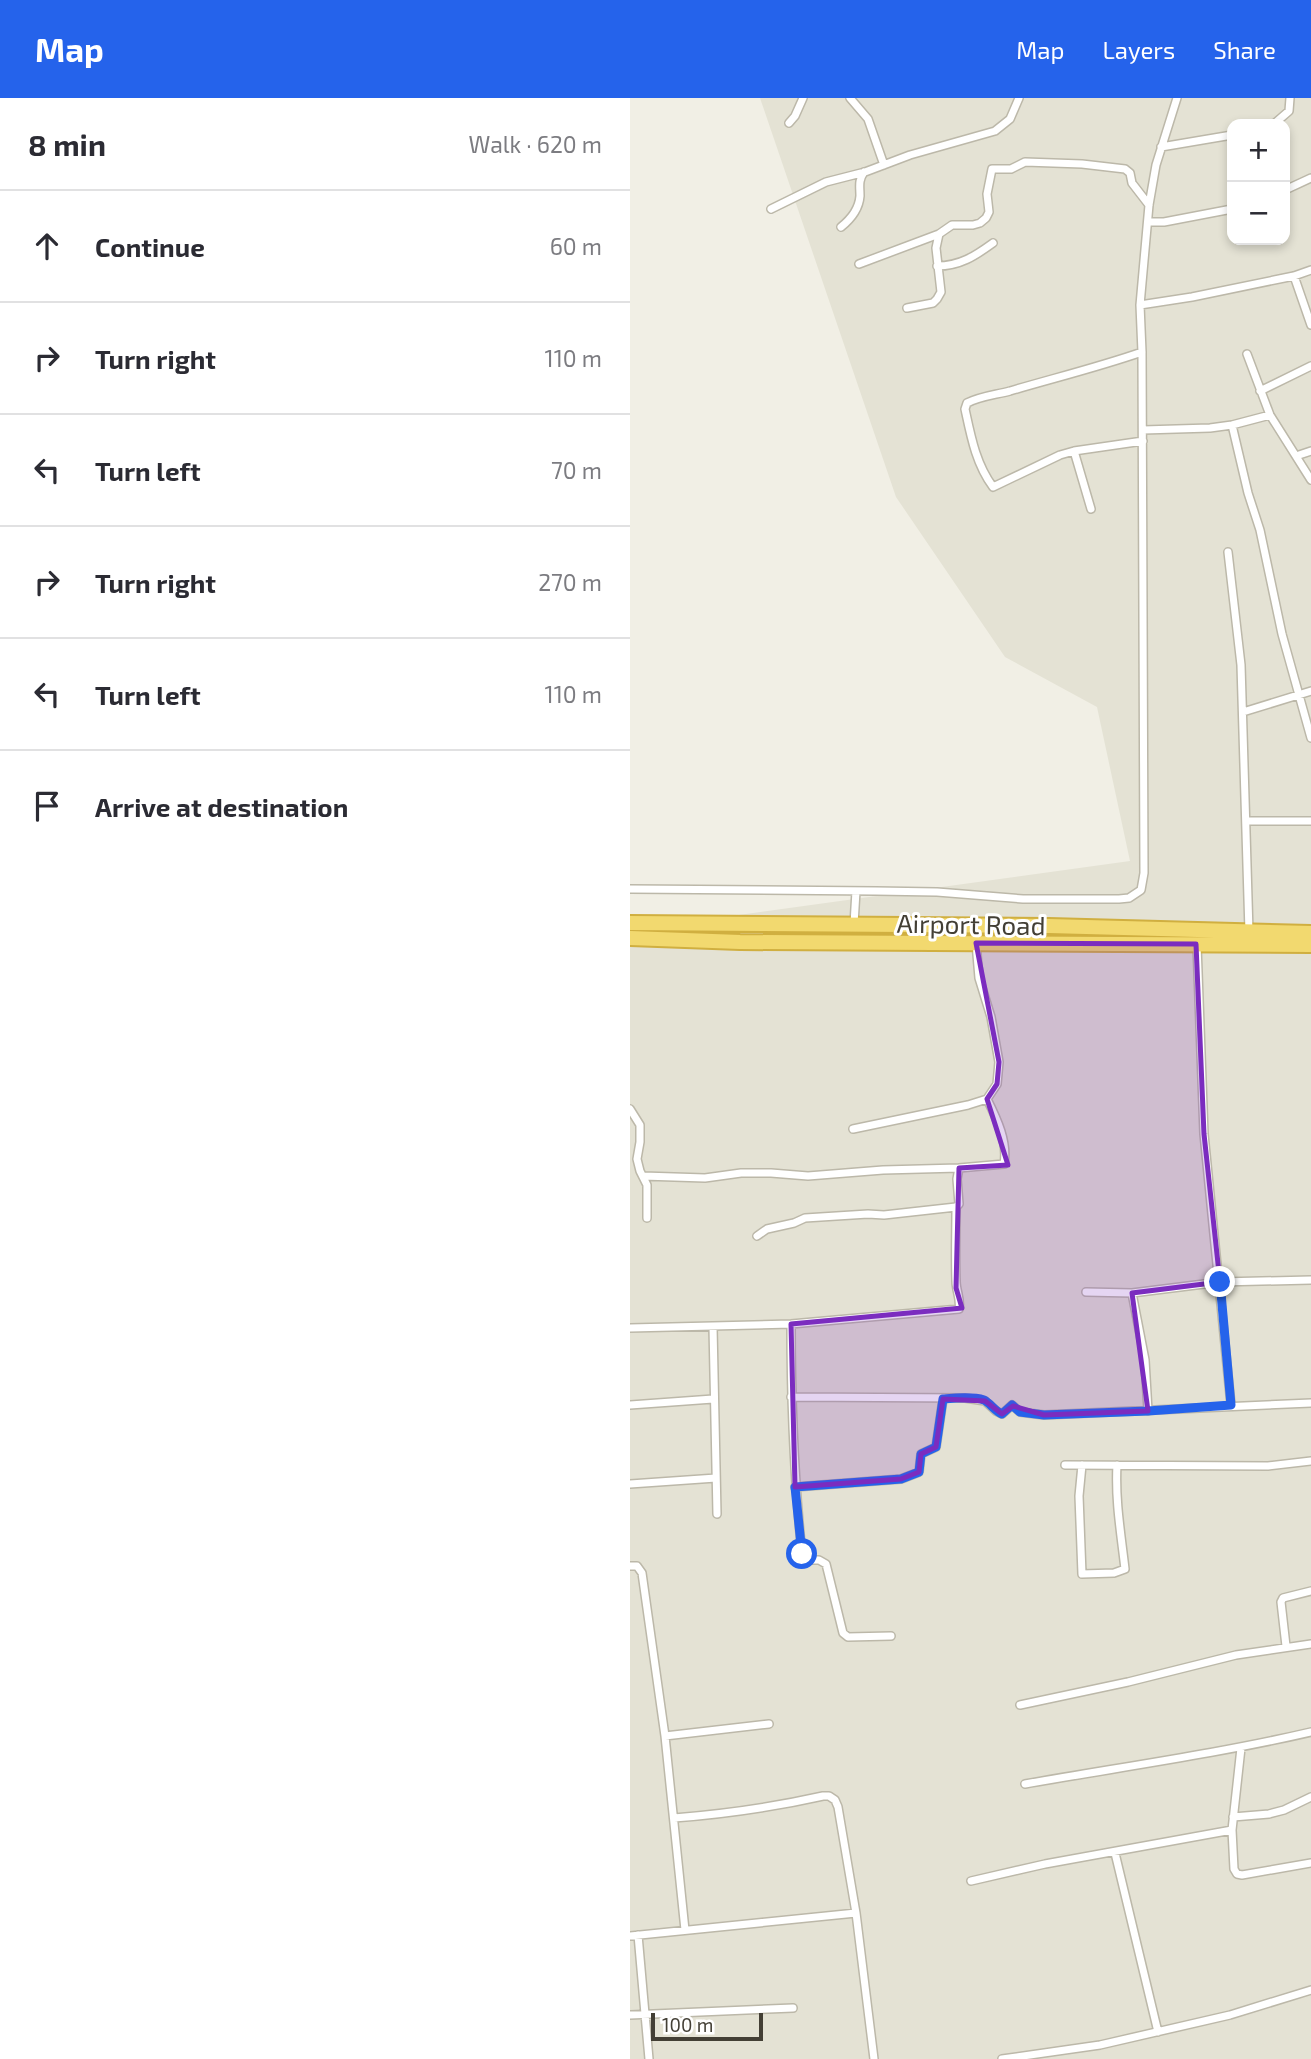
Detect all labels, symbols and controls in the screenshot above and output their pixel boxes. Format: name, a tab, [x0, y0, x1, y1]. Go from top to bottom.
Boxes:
text: Map	[35, 29, 104, 69]
text: Map	[1016, 35, 1064, 64]
text: Layers	[1102, 35, 1175, 64]
text: Share	[1213, 35, 1276, 64]
map controls	[1227, 119, 1290, 245]
button: +	[1227, 119, 1290, 182]
text: 8 min	[28, 126, 106, 162]
text: Walk · 620 m	[469, 130, 602, 158]
button: −	[1227, 182, 1290, 245]
icon: ahead	[28, 227, 66, 265]
text: Continue	[95, 231, 205, 262]
text: 60 m	[550, 232, 602, 260]
icon: right	[28, 339, 66, 377]
text: Turn right	[95, 343, 216, 374]
text: 110 m	[545, 344, 602, 372]
icon: left	[28, 451, 66, 489]
text: Turn left	[95, 455, 201, 486]
text: 70 m	[551, 456, 602, 484]
icon: right	[28, 563, 66, 601]
text: Turn right	[95, 567, 216, 598]
text: 270 m	[538, 568, 602, 596]
icon: left	[28, 675, 66, 713]
text: Turn left	[95, 679, 201, 710]
text: 110 m	[545, 680, 602, 708]
icon: arrive	[28, 787, 66, 825]
text: Arrive at destination	[95, 791, 348, 822]
street label: Airport Road	[896, 907, 1046, 940]
route end	[1204, 1266, 1235, 1297]
route start	[786, 1538, 817, 1569]
scale bar	[651, 2010, 763, 2042]
text: 100 m	[662, 2013, 713, 2036]

